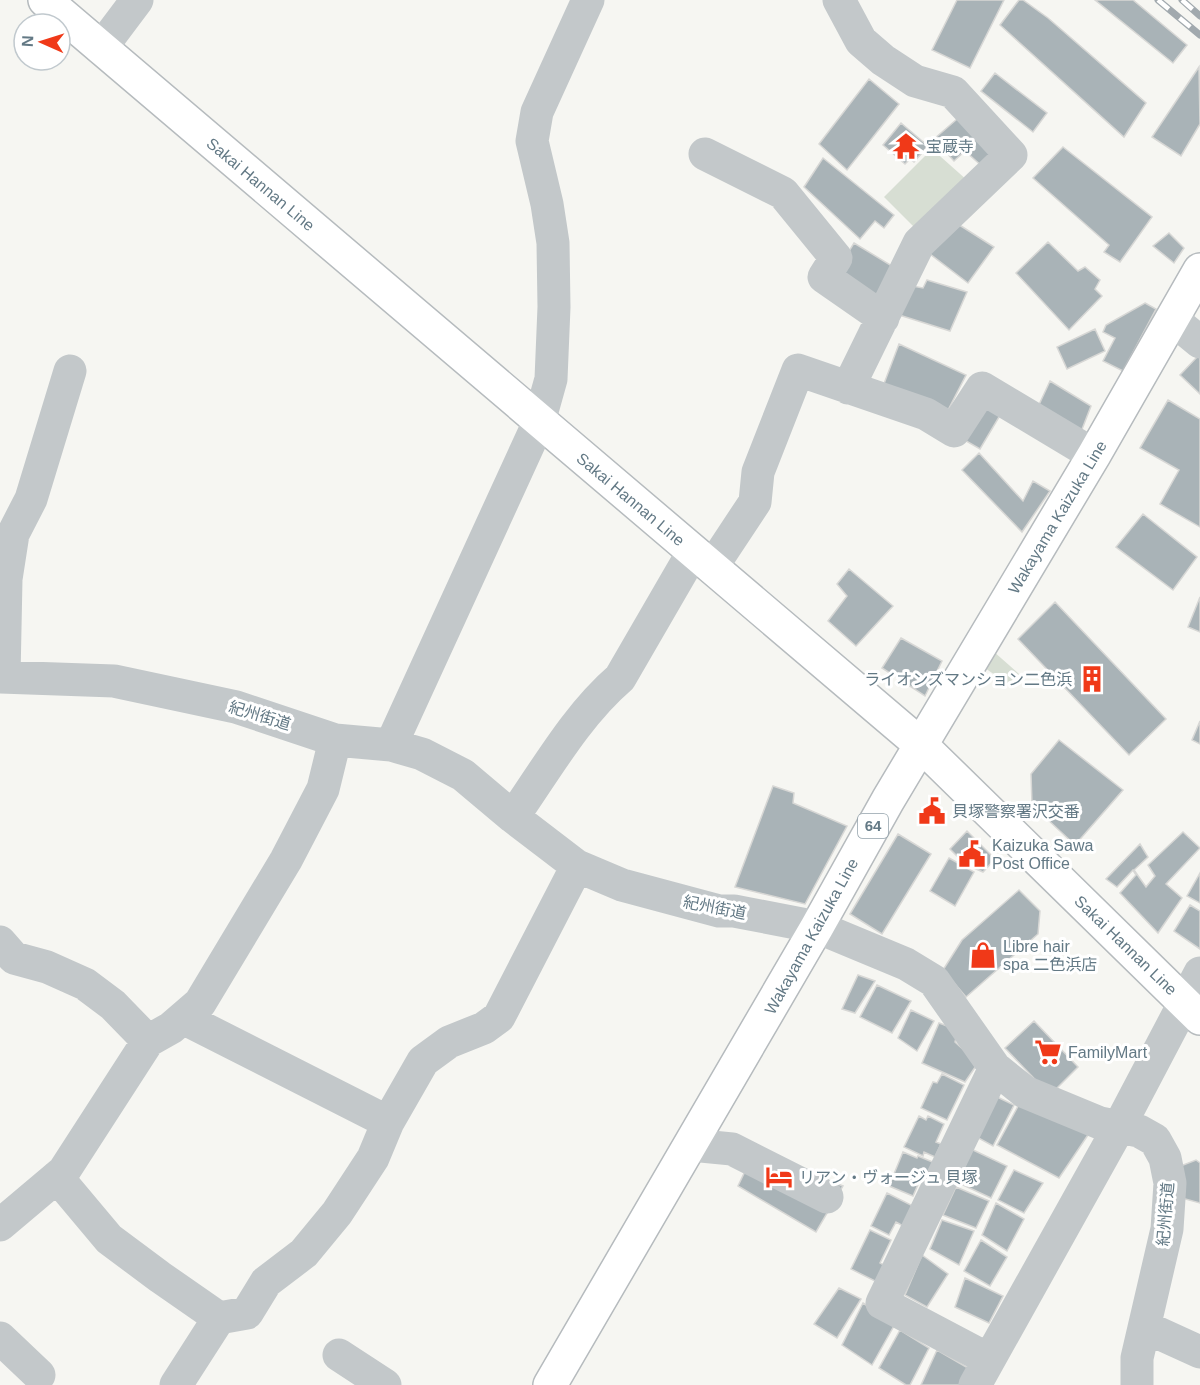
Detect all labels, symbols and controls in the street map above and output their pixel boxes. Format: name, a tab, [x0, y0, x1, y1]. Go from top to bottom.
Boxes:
north arrow	[12, 12, 72, 72]
text: N	[19, 35, 36, 47]
temple icon: 宝蔵寺	[891, 131, 921, 161]
street label: Sakai Hannan Line	[203, 134, 318, 234]
place label: 宝蔵寺	[926, 138, 974, 155]
street label: Wakayama Kaizuka Line	[1005, 438, 1110, 597]
street label: Sakai Hannan Line	[573, 449, 688, 549]
building icon: ライオンズマンション二色浜	[1077, 664, 1107, 694]
place label: ライオンズマンション二色浜	[864, 671, 1072, 688]
street label: 紀州街道	[227, 698, 293, 733]
public building icon: 貝塚警察署沢交番	[917, 796, 947, 826]
place label: 貝塚警察署沢交番	[952, 803, 1080, 820]
road number: 64	[858, 814, 888, 838]
place label: Kaizuka Sawa Post Office	[992, 837, 1093, 872]
public building icon: Kaizuka Sawa Post Office	[957, 839, 987, 869]
street label: Wakayama Kaizuka Line	[761, 855, 861, 1017]
street label: Sakai Hannan Line	[1071, 892, 1180, 999]
street label: 紀州街道	[682, 893, 748, 922]
place label: Libre hair spa 二色浜店	[1003, 938, 1097, 973]
shop icon: Libre hair spa 二色浜店	[968, 940, 998, 970]
supermarket icon: FamilyMart	[1033, 1037, 1063, 1067]
place label: FamilyMart	[1068, 1044, 1148, 1061]
hotel icon: リアン・ヴォージュ 貝塚	[764, 1162, 794, 1192]
place label: リアン・ヴォージュ 貝塚	[799, 1169, 977, 1186]
street label: 紀州街道	[1154, 1181, 1177, 1247]

